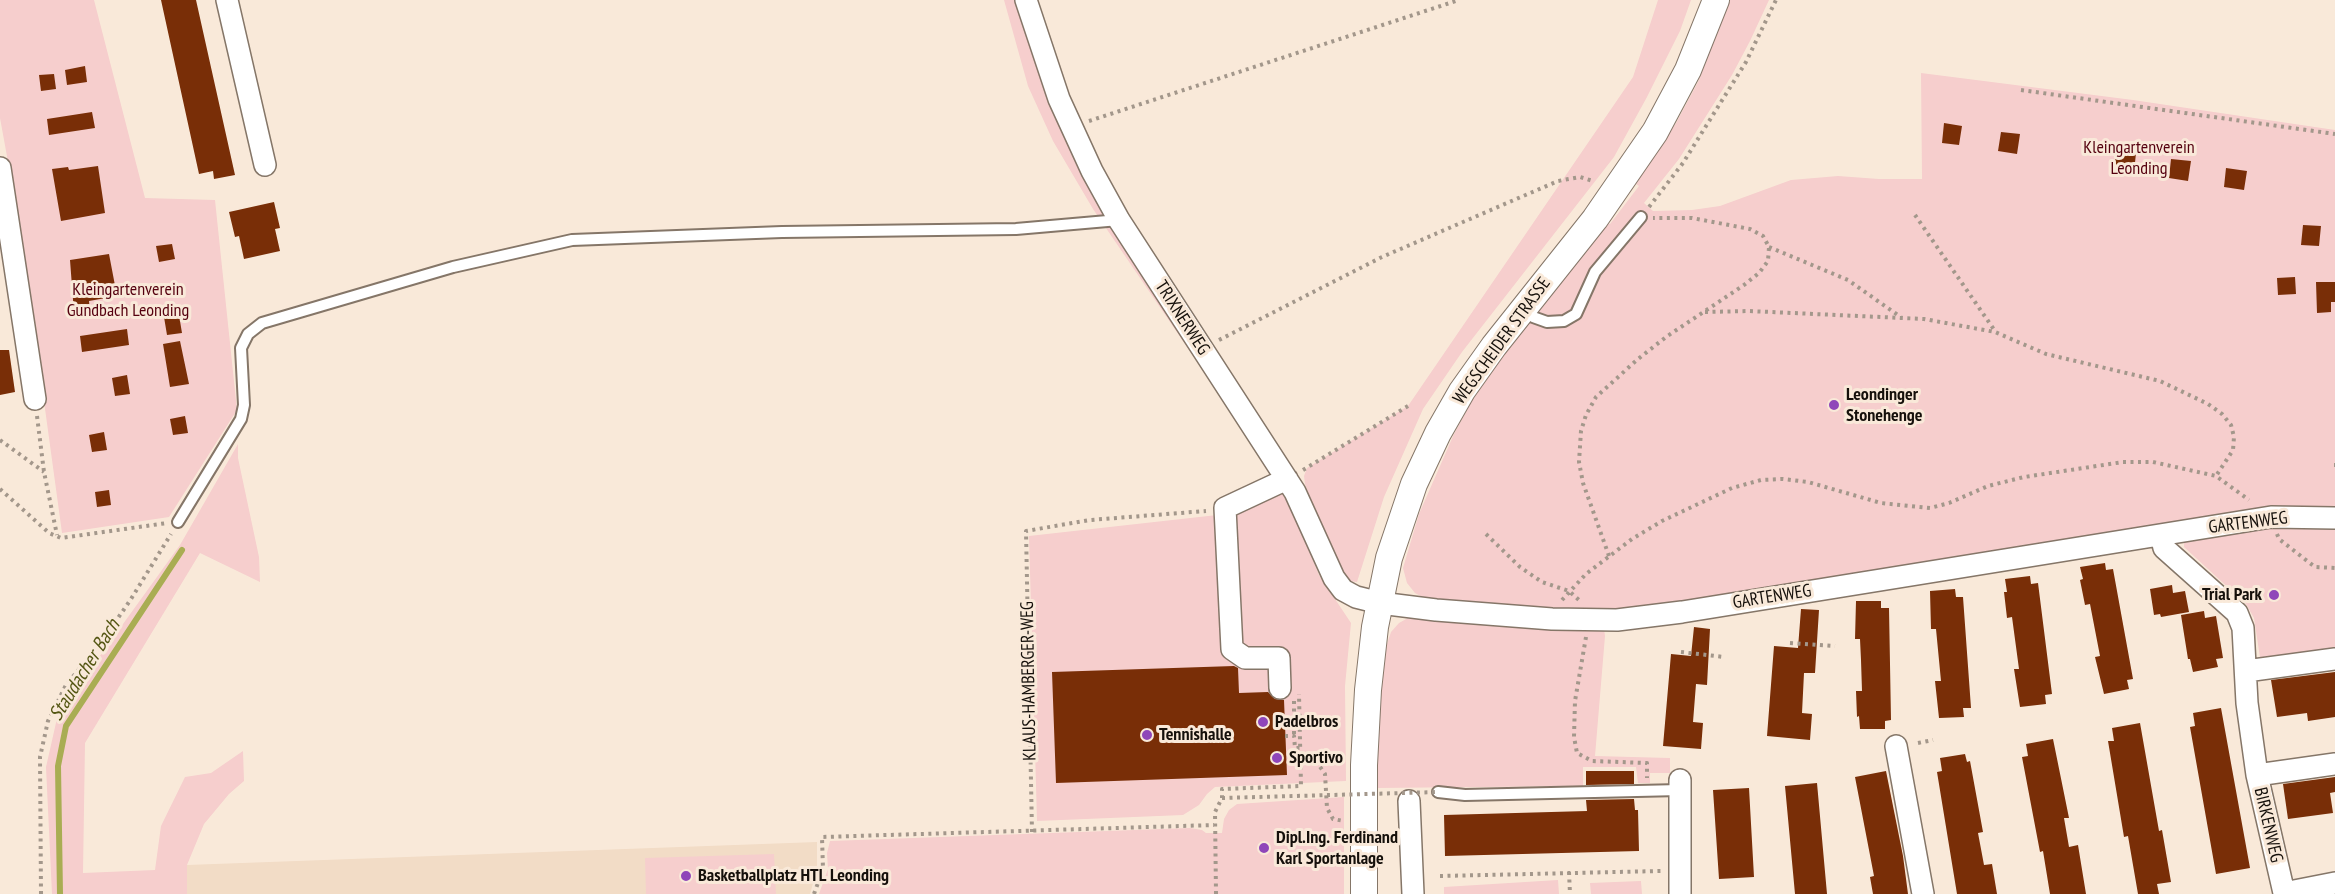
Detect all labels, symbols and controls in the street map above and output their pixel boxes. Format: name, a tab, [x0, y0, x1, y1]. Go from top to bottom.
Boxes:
park label: Kleingartenverein Leonding	[2083, 137, 2195, 180]
street label: WEGSCHEIDER STRASSE	[1449, 273, 1555, 409]
street label: TRIXNERWEG	[1150, 277, 1214, 359]
park label: Kleingartenverein Gundbach Leonding	[67, 279, 189, 322]
place label: Leondinger Stonehenge	[1846, 384, 1922, 426]
marker: Leondinger Stonehenge	[1827, 398, 1841, 412]
street label: GARTENWEG	[2207, 507, 2289, 539]
street label: GARTENWEG	[1731, 580, 1813, 614]
place label: Trial Park	[2202, 584, 2262, 606]
marker: Trial Park	[2267, 588, 2281, 602]
street label: KLAUS-HAMBERGER-WEG	[1017, 601, 1041, 761]
water label: Staudacher Bach	[44, 615, 126, 725]
place label: Padelbros	[1275, 711, 1338, 733]
marker: Padelbros	[1256, 715, 1270, 729]
place label: Tennishalle	[1159, 724, 1232, 746]
marker: Tennishalle	[1140, 728, 1154, 742]
place label: Sportivo	[1289, 747, 1343, 769]
marker: Sportivo	[1270, 751, 1284, 765]
street label: BIRKENWEG	[2249, 785, 2287, 865]
place label: Dipl.Ing. Ferdinand Karl Sportanlage	[1276, 827, 1398, 870]
marker: Dipl.Ing. Ferdinand Karl Sportanlage	[1257, 841, 1271, 855]
place label: Basketballplatz HTL Leonding	[698, 865, 889, 887]
marker: Basketballplatz HTL Leonding	[679, 869, 693, 883]

